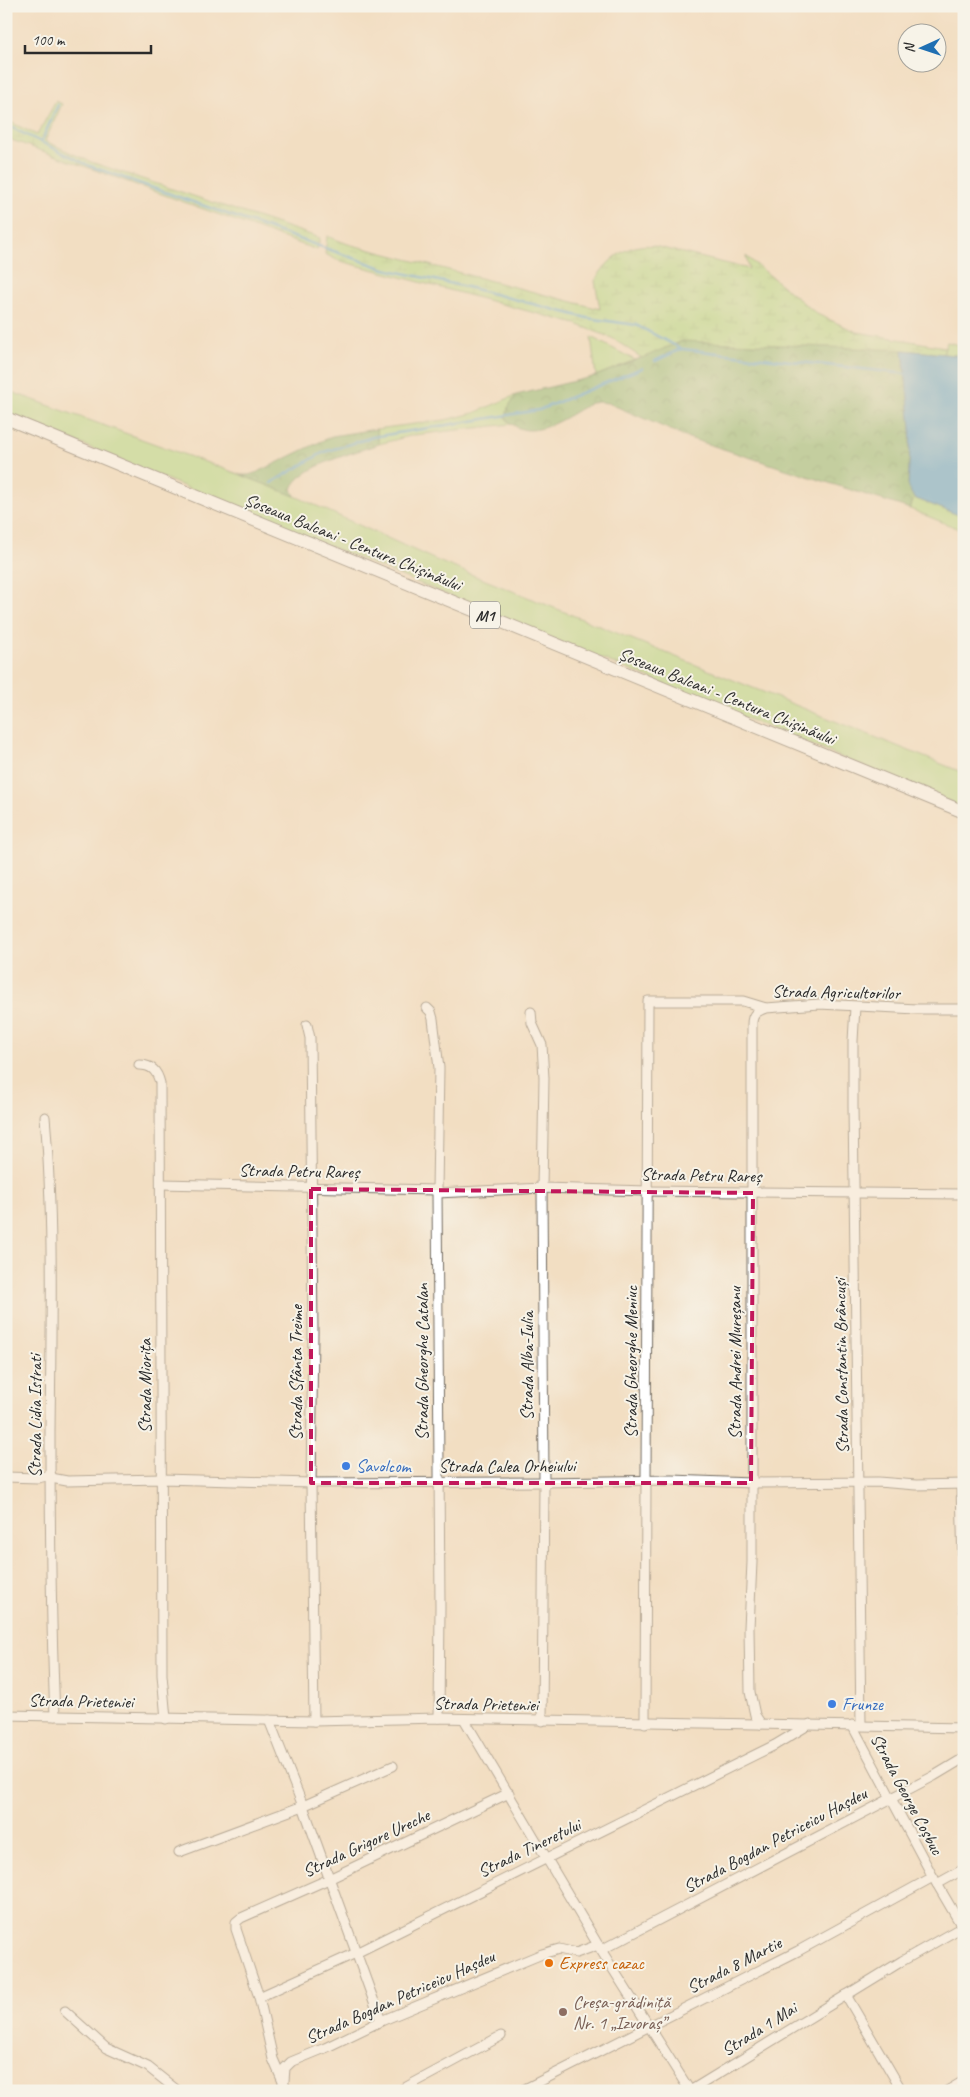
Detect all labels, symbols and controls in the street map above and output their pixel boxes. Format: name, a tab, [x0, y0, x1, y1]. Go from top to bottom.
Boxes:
scale bar	[25, 22, 151, 54]
north arrow	[898, 22, 948, 72]
text: 100 m	[32, 31, 66, 50]
text: N	[901, 42, 918, 53]
street label: Șoseaua Balcani - Centura Chișinăului	[242, 488, 467, 597]
road number: M1	[470, 602, 500, 628]
street label: Șoseaua Balcani - Centura Chișinăului	[616, 642, 841, 751]
street label: Strada Agricultorilor	[772, 980, 902, 1004]
street label: Strada Petru Rareș	[239, 1159, 361, 1183]
street label: Strada Petru Rareș	[641, 1163, 763, 1187]
street label: Strada Constantin Brâncuși	[828, 1276, 854, 1454]
street label: Strada Gheorghe Catalan	[411, 1283, 433, 1441]
street label: Strada Gheorghe Meniuc	[620, 1284, 642, 1438]
street label: Strada Andrei Mureșanu	[724, 1285, 746, 1439]
street label: Strada Sfânta Treime	[285, 1304, 307, 1441]
street label: Strada Alba-Iulia	[516, 1310, 538, 1420]
street label: Strada Miorița	[134, 1338, 156, 1433]
street label: Strada Lidia Istrati	[24, 1352, 46, 1478]
place label: Savolcom	[356, 1455, 412, 1477]
street label: Strada Calea Orheiului	[439, 1455, 578, 1477]
marker: Savolcom	[340, 1460, 352, 1472]
street label: Strada Prieteniei	[29, 1689, 136, 1713]
street label: Strada Prieteniei	[434, 1692, 541, 1716]
place label: Frunze	[842, 1693, 884, 1715]
marker: Frunze	[826, 1698, 838, 1710]
street label: Strada George Coșbuc	[866, 1730, 948, 1859]
street label: Strada Bogdan Petriceicu Hașdeu	[679, 1782, 872, 1898]
street label: Strada Grigore Ureche	[299, 1803, 434, 1882]
street label: Strada Tineretului	[474, 1812, 586, 1882]
street label: Strada 8 Martie	[683, 1931, 786, 1998]
street label: Strada Bogdan Petriceicu Hașdeu	[302, 1945, 499, 2049]
place label: Express cazac	[559, 1952, 645, 1974]
marker: Express cazac	[543, 1957, 555, 1969]
place label: Creșa-grădiniță Nr. 1 „Izvoraș”	[573, 1991, 672, 2034]
street label: Strada 1 Mai	[717, 1996, 803, 2061]
marker: Creșa-grădiniță Nr. 1 „Izvoraș”	[557, 2006, 569, 2018]

